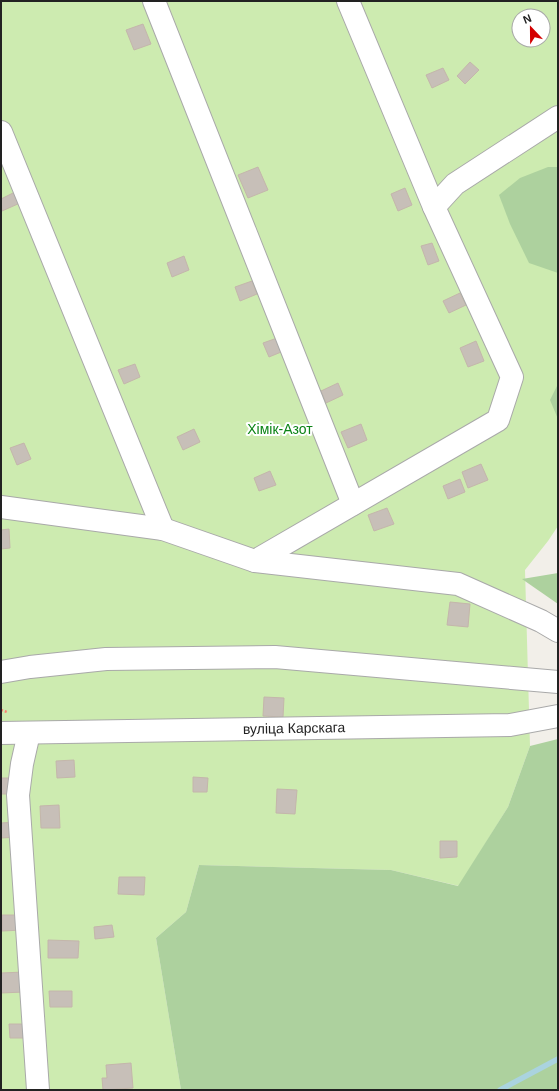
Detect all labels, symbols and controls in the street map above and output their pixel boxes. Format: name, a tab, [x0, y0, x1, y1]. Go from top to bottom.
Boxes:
north arrow	[511, 8, 551, 48]
text: N	[521, 12, 533, 26]
park label: Хімік-Азот	[247, 421, 313, 437]
street label: вуліца Карскага	[243, 719, 346, 737]

